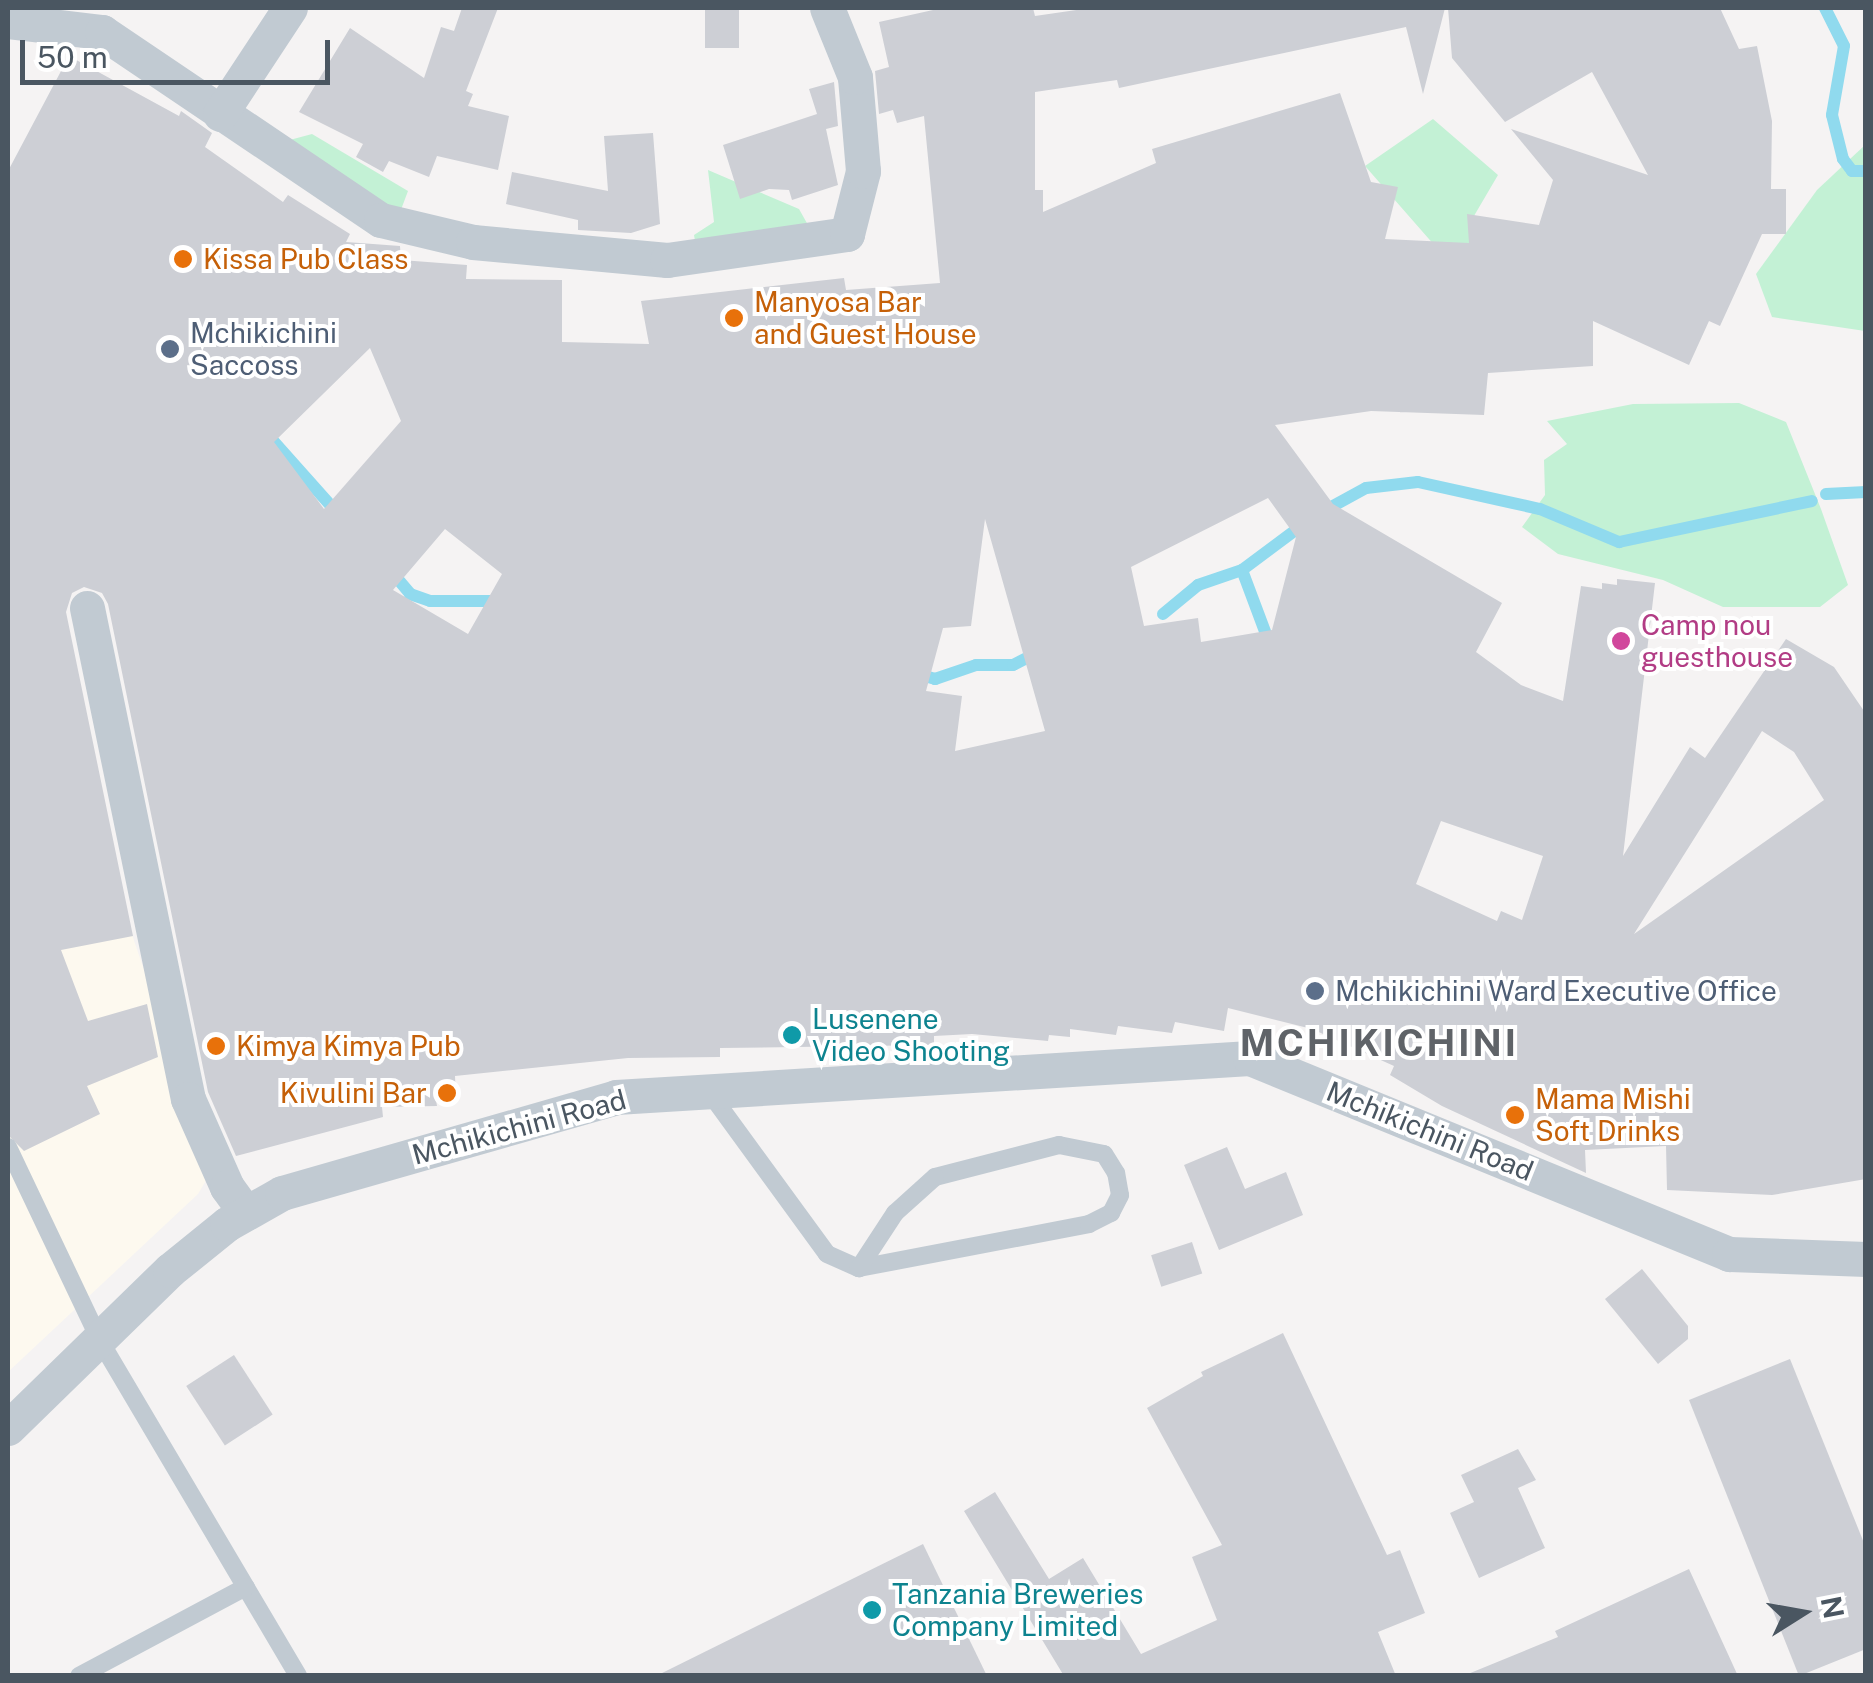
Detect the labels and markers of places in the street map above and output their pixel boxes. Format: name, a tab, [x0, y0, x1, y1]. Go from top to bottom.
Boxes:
place label: Kissa Pub Class	[203, 242, 409, 276]
marker: Kissa Pub Class	[172, 248, 194, 270]
place label: Manyosa Bar and Guest House	[754, 285, 977, 351]
marker: Manyosa Bar and Guest House	[723, 307, 745, 329]
place label: Mchikichini Saccoss	[190, 316, 337, 382]
marker: Mchikichini Saccoss	[159, 338, 181, 360]
place label: Camp nou guesthouse	[1641, 608, 1793, 674]
marker: Camp nou guesthouse	[1610, 630, 1632, 652]
place label: Mchikichini Ward Executive Office	[1335, 974, 1778, 1008]
marker: Mchikichini Ward Executive Office	[1304, 980, 1326, 1002]
place label: Lusenene Video Shooting	[812, 1002, 1010, 1068]
marker: Lusenene Video Shooting	[781, 1024, 803, 1046]
place label: Kimya Kimya Pub	[236, 1029, 461, 1063]
marker: Kimya Kimya Pub	[205, 1035, 227, 1057]
place label: Kivulini Bar	[280, 1076, 427, 1110]
marker: Kivulini Bar	[436, 1082, 458, 1104]
place label: Mama Mishi Soft Drinks	[1535, 1082, 1691, 1148]
marker: Mama Mishi Soft Drinks	[1504, 1104, 1526, 1126]
place label: Tanzania Breweries Company Limited	[892, 1577, 1143, 1643]
marker: Tanzania Breweries Company Limited	[861, 1599, 883, 1621]

